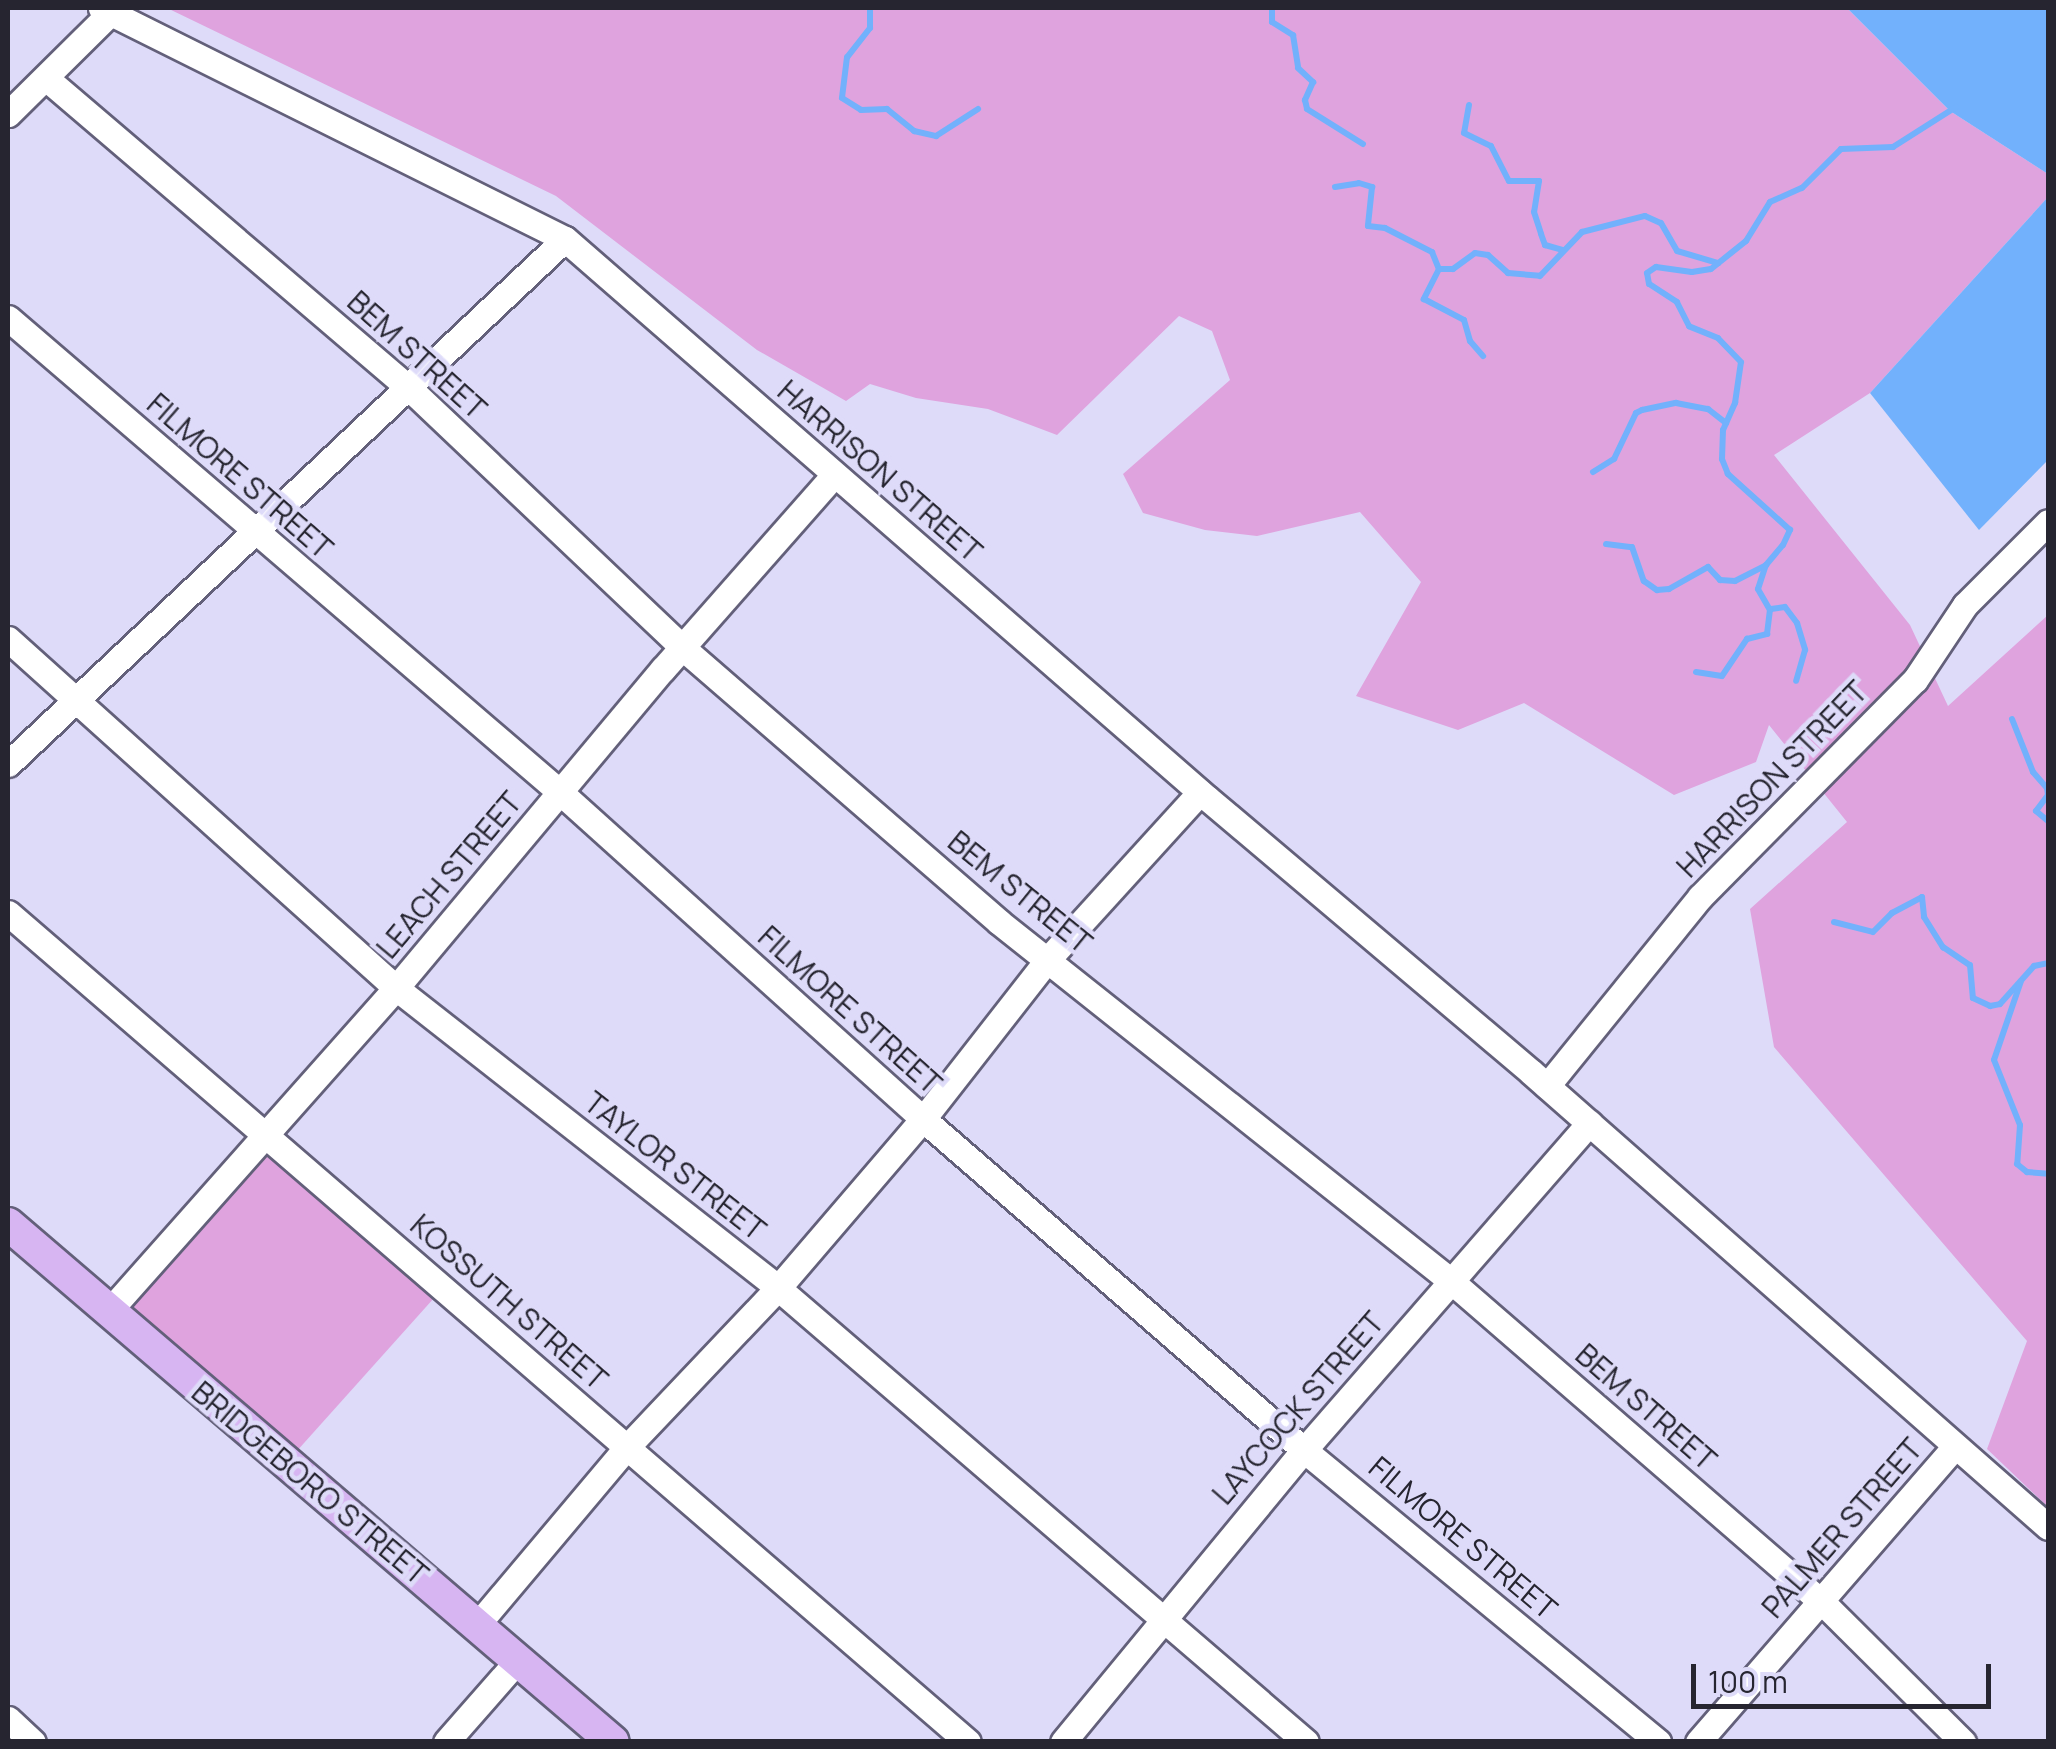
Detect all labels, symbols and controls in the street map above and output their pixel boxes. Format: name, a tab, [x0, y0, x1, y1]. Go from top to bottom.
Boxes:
street label: BEM STREET	[340, 283, 494, 427]
street label: HARRISON STREET	[771, 373, 989, 569]
street label: FILMORE STREET	[140, 386, 340, 566]
street label: HARRISON STREET	[1669, 674, 1875, 884]
street label: LEACH STREET	[369, 784, 529, 966]
street label: BEM STREET	[941, 823, 1099, 961]
street label: FILMORE STREET	[751, 918, 949, 1102]
street label: TAYLOR STREET	[577, 1084, 773, 1248]
street label: KOSSUTH STREET	[403, 1207, 615, 1397]
street label: LAYCOCK STREET	[1204, 1304, 1392, 1512]
street label: BEM STREET	[1568, 1336, 1724, 1478]
street label: BRIDGEBORO STREET	[185, 1374, 435, 1592]
street label: PALMER STREET	[1754, 1431, 1930, 1625]
street label: FILMORE STREET	[1362, 1449, 1564, 1627]
scale bar	[1696, 1644, 1996, 1706]
text: 100 m	[1708, 1661, 1788, 1702]

